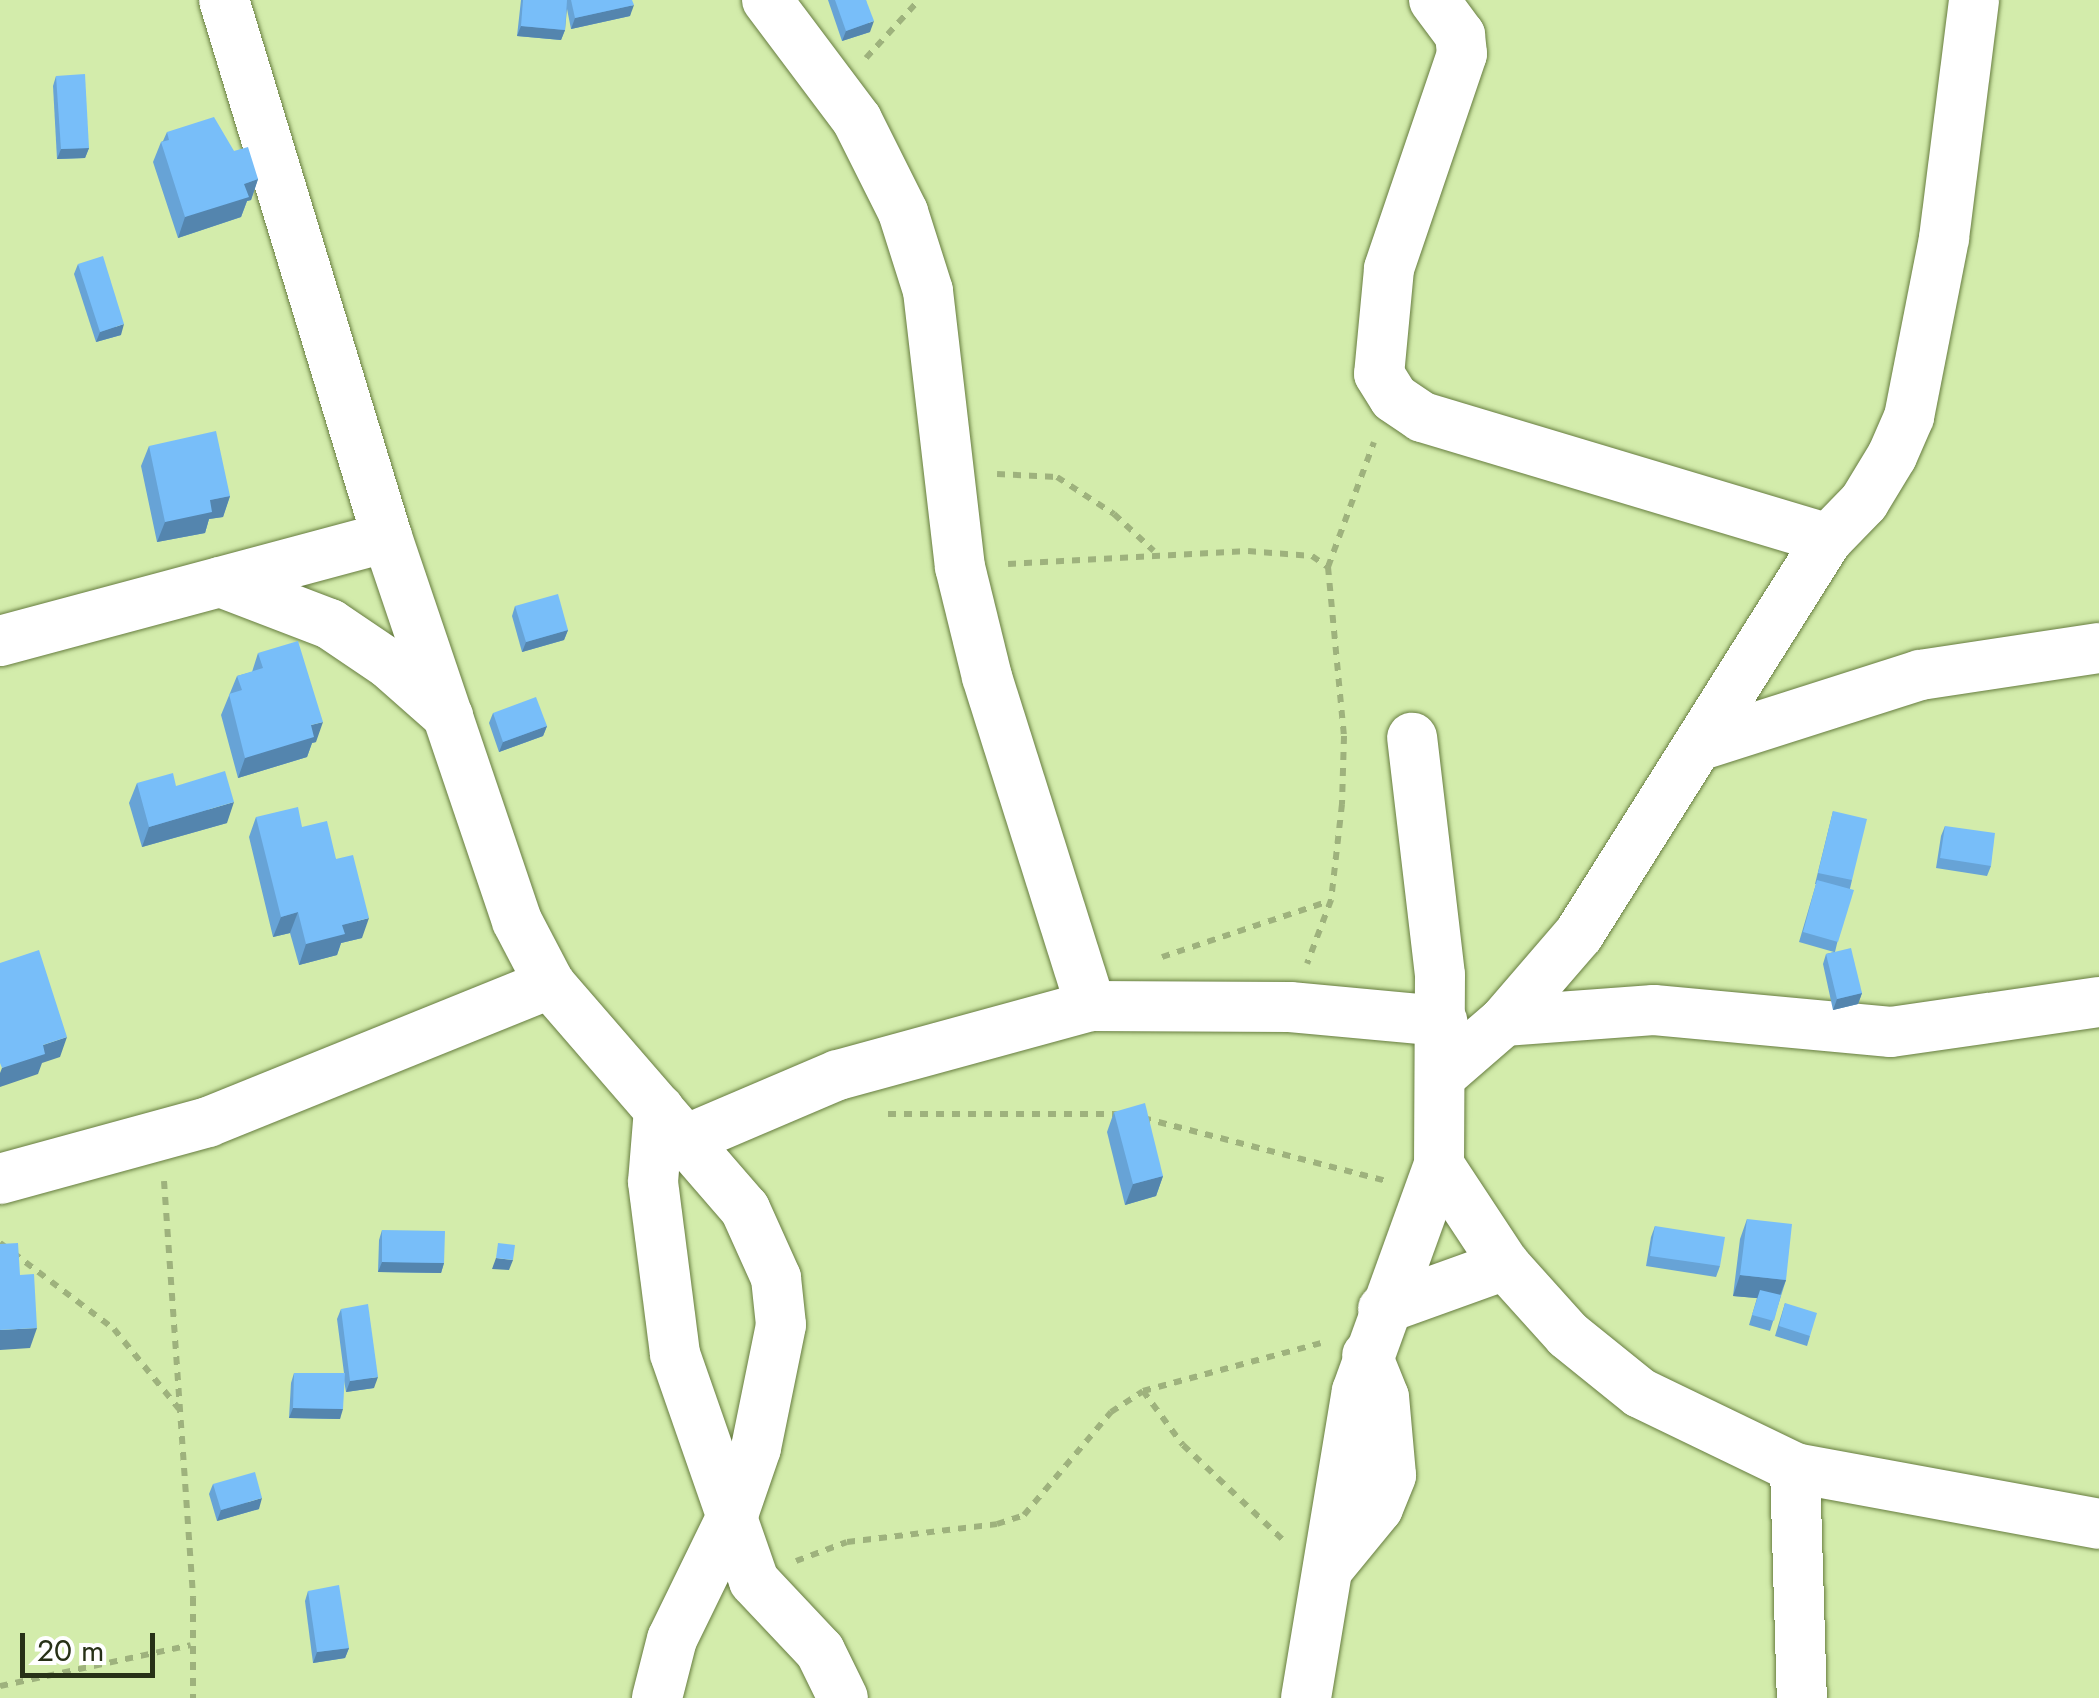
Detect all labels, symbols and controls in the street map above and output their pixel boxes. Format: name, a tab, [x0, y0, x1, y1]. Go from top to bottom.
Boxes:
scale bar	[25, 1613, 160, 1675]
text: 20 m	[37, 1629, 104, 1672]

